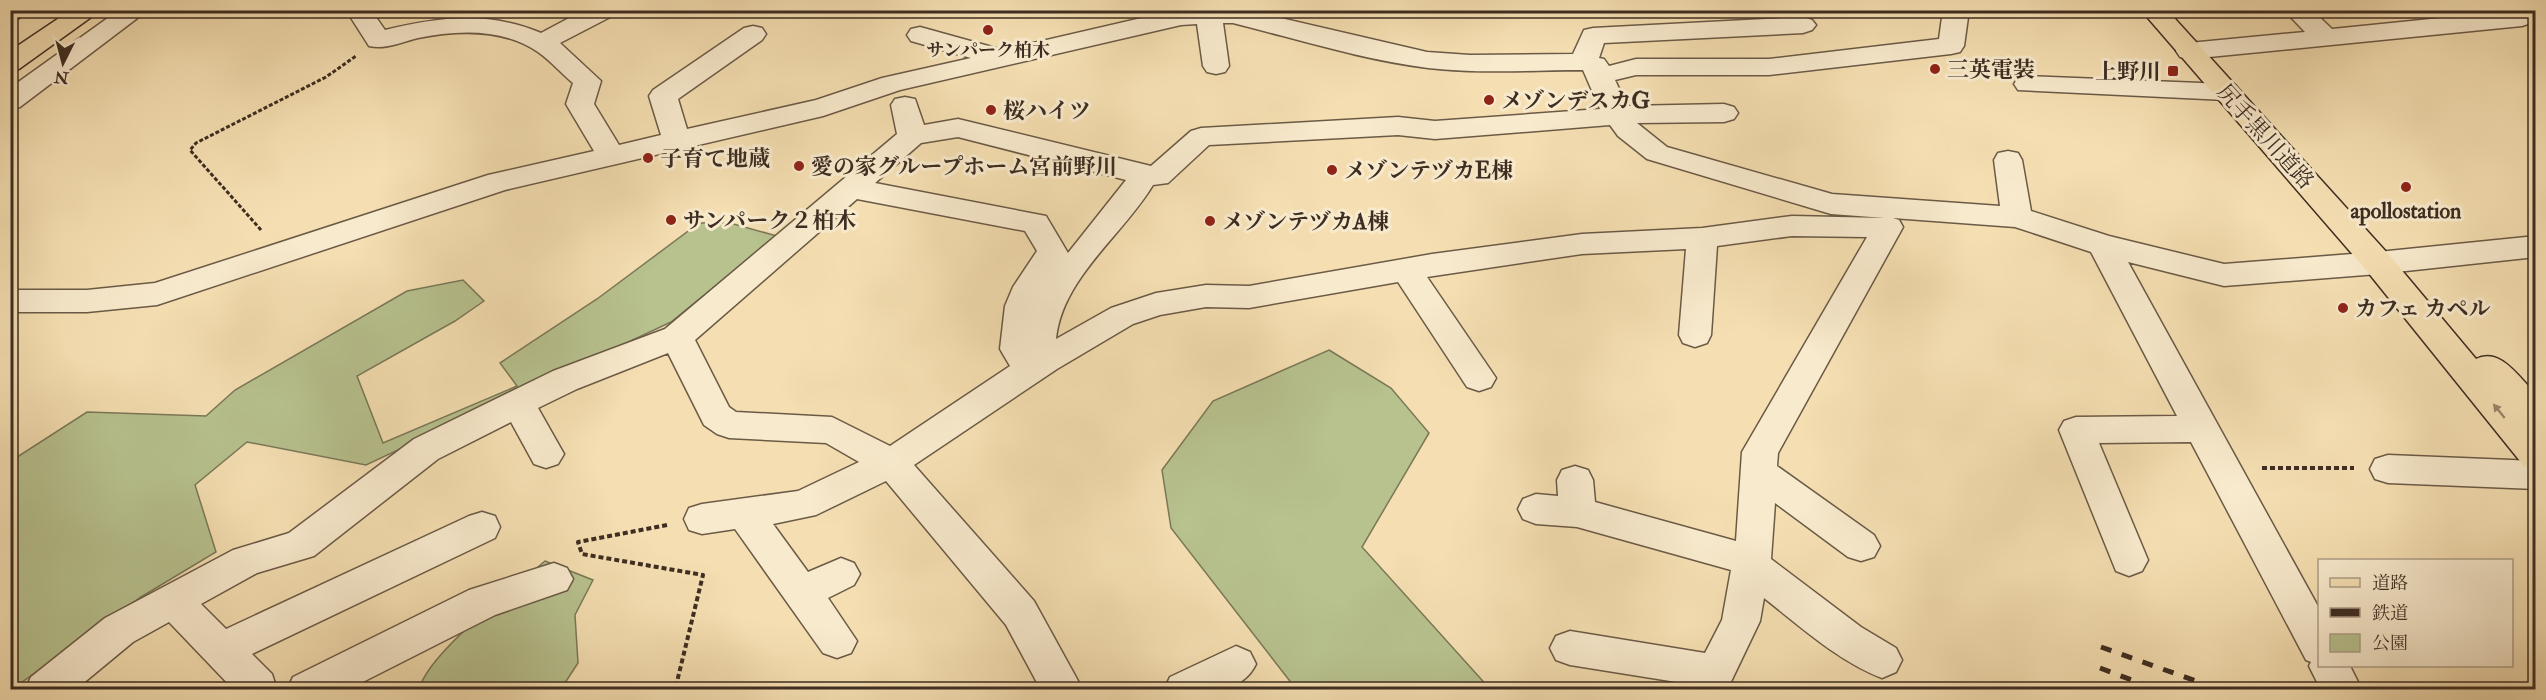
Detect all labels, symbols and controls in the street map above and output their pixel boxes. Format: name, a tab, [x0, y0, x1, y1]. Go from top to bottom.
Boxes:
marker: サンパーク柏木	[981, 23, 995, 37]
north arrow	[33, 33, 93, 93]
place label: サンパーク柏木	[926, 39, 1050, 62]
place label: 三英電装	[1947, 56, 2035, 84]
place label: 上野川	[2095, 58, 2161, 86]
marker: 三英電装	[1928, 62, 1942, 76]
marker: 上野川	[2166, 64, 2180, 78]
text: N	[53, 66, 71, 88]
street label: 尻手黒川道路	[2211, 78, 2320, 195]
place label: メゾンデスカG	[1501, 87, 1650, 115]
marker: メゾンデスカG	[1482, 93, 1496, 107]
place label: 桜ハイツ	[1003, 97, 1091, 125]
marker: 桜ハイツ	[984, 103, 998, 117]
place label: 子育て地蔵	[660, 145, 770, 173]
marker: 子育て地蔵	[641, 151, 655, 165]
place label: 愛の家グループホーム宮前野川	[811, 153, 1117, 181]
place label: メゾンテヅカE棟	[1344, 157, 1513, 185]
marker: 愛の家グループホーム宮前野川	[792, 159, 806, 173]
marker: メゾンテヅカE棟	[1325, 163, 1339, 177]
marker: apollostation	[2399, 180, 2413, 194]
place label: apollostation	[2351, 197, 2462, 226]
place label: サンパーク２柏木	[683, 207, 856, 235]
place label: メゾンテヅカA棟	[1222, 208, 1389, 236]
marker: サンパーク２柏木	[664, 213, 678, 227]
marker: メゾンテヅカA棟	[1203, 214, 1217, 228]
place label: カフェ カペル	[2355, 295, 2491, 323]
marker: カフェ カペル	[2336, 301, 2350, 315]
one-way arrow	[2492, 403, 2505, 419]
legend	[2318, 559, 2513, 667]
text: 道路	[2372, 572, 2408, 595]
text: 鉄道	[2372, 602, 2408, 625]
text: 公園	[2372, 632, 2408, 655]

